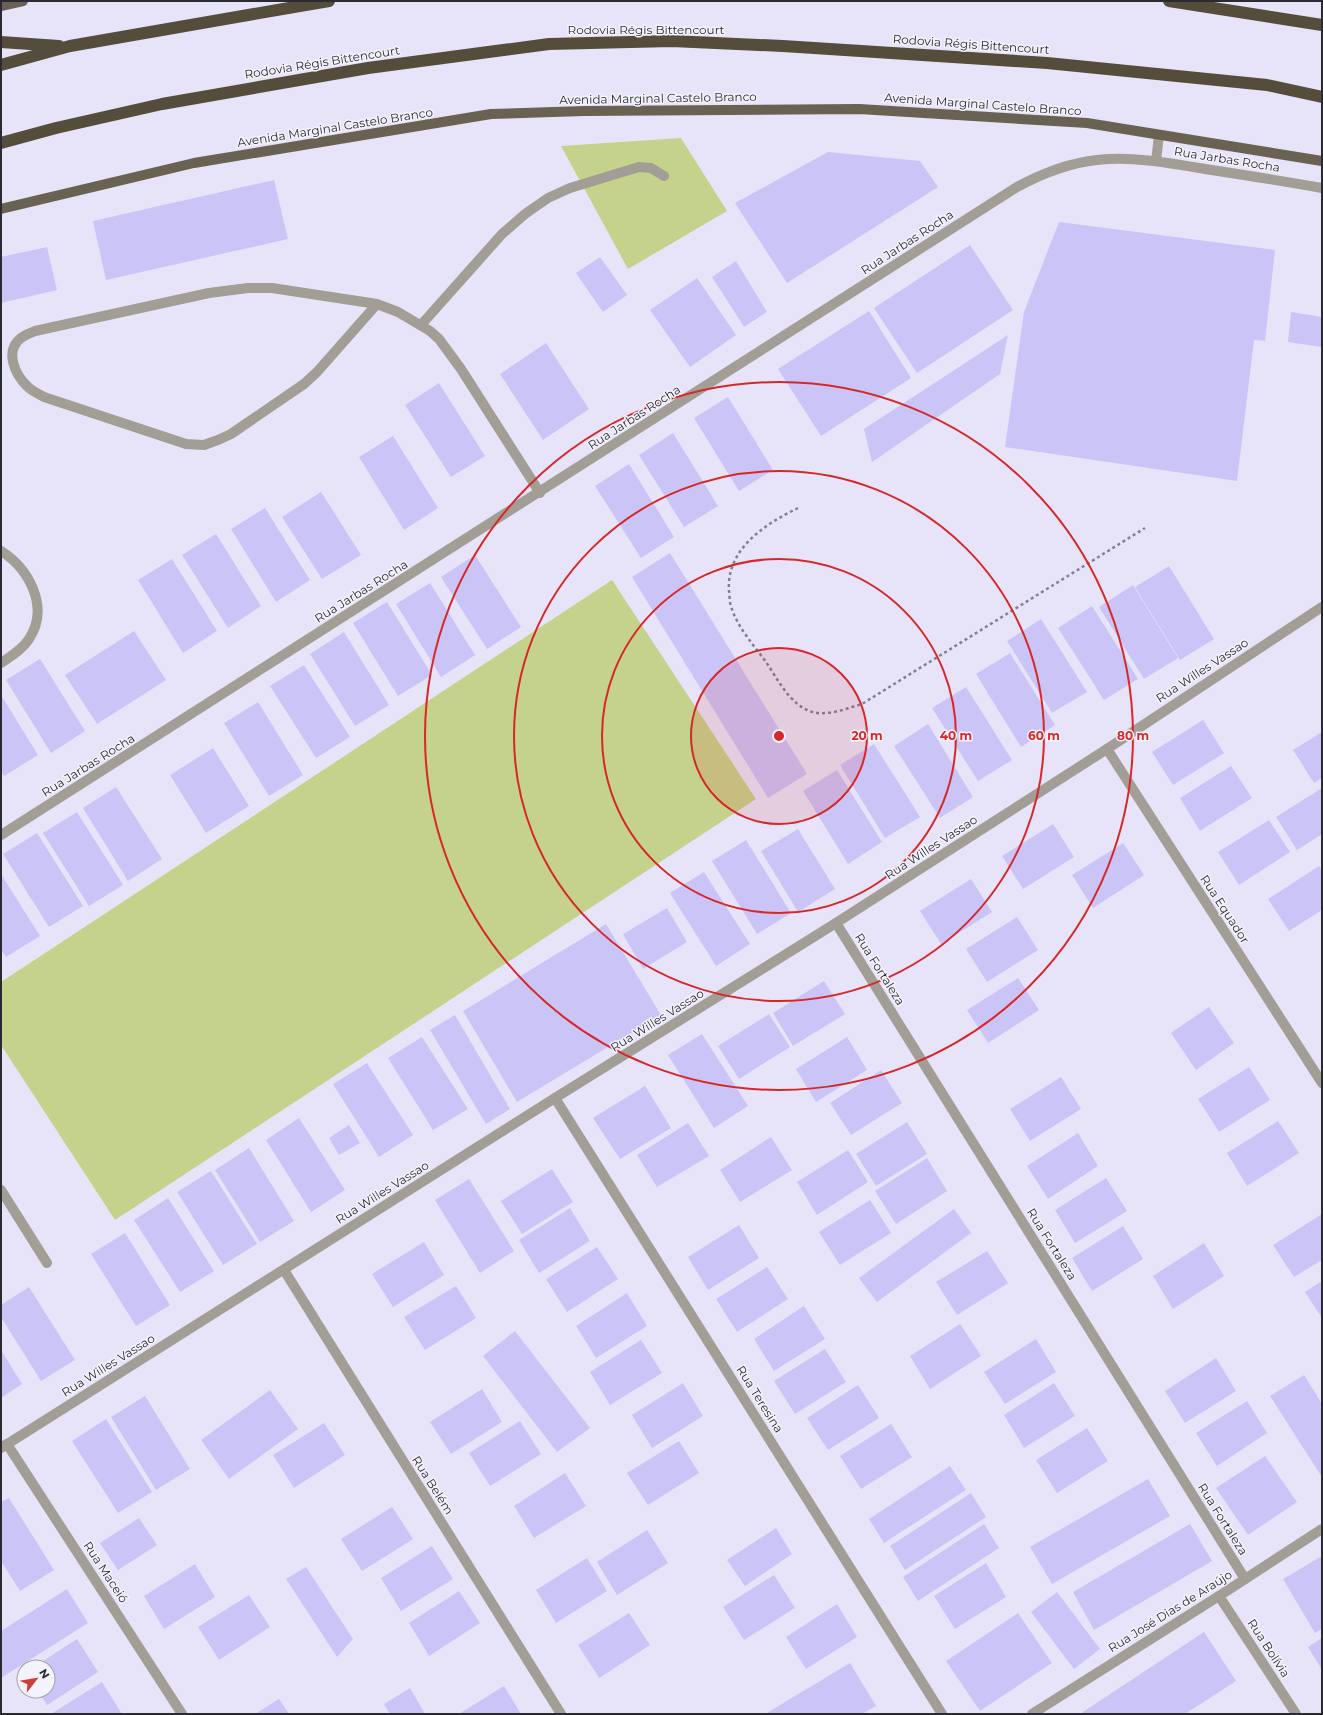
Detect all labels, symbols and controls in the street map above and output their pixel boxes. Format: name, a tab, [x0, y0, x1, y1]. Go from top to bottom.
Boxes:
street label: Rodovia Régis Bittencourt	[568, 22, 725, 37]
street label: Rodovia Régis Bittencourt	[892, 31, 1050, 57]
street label: Rodovia Régis Bittencourt	[243, 42, 401, 82]
street label: Avenida Marginal Castelo Branco	[559, 89, 757, 107]
street label: Avenida Marginal Castelo Branco	[884, 90, 1082, 118]
street label: Avenida Marginal Castelo Branco	[236, 104, 434, 150]
street label: Rua Jarbas Rocha	[1173, 143, 1281, 175]
street label: Rua Jarbas Rocha	[858, 207, 956, 277]
street label: Rua Jarbas Rocha	[585, 382, 683, 452]
street label: Rua Jarbas Rocha	[312, 556, 410, 626]
street label: Rua Willes Vassao	[1153, 635, 1251, 705]
text: 20 m	[851, 728, 883, 743]
text: 40 m	[940, 728, 972, 743]
text: 60 m	[1028, 728, 1060, 743]
text: 80 m	[1117, 728, 1149, 743]
centre of rings	[772, 729, 786, 743]
street label: Rua Jarbas Rocha	[39, 730, 137, 800]
street label: Rua Willes Vassao	[882, 812, 980, 882]
street label: Rua Equador	[1197, 872, 1253, 946]
street label: Rua Fortaleza	[852, 930, 908, 1008]
street label: Rua Willes Vassao	[608, 985, 706, 1055]
street label: Rua Willes Vassao	[333, 1157, 431, 1227]
street label: Rua Fortaleza	[1024, 1205, 1080, 1283]
street label: Rua Willes Vassao	[59, 1330, 157, 1400]
street label: Rua Teresina	[733, 1363, 787, 1435]
street label: Rua Belém	[409, 1453, 457, 1517]
street label: Rua Fortaleza	[1195, 1480, 1251, 1558]
street label: Rua Maceió	[81, 1538, 131, 1606]
street label: Rua José Dias de Araújo	[1105, 1567, 1235, 1655]
street label: Rua Bolívia	[1245, 1616, 1293, 1680]
north arrow	[16, 1659, 56, 1699]
text: N	[36, 1666, 53, 1681]

